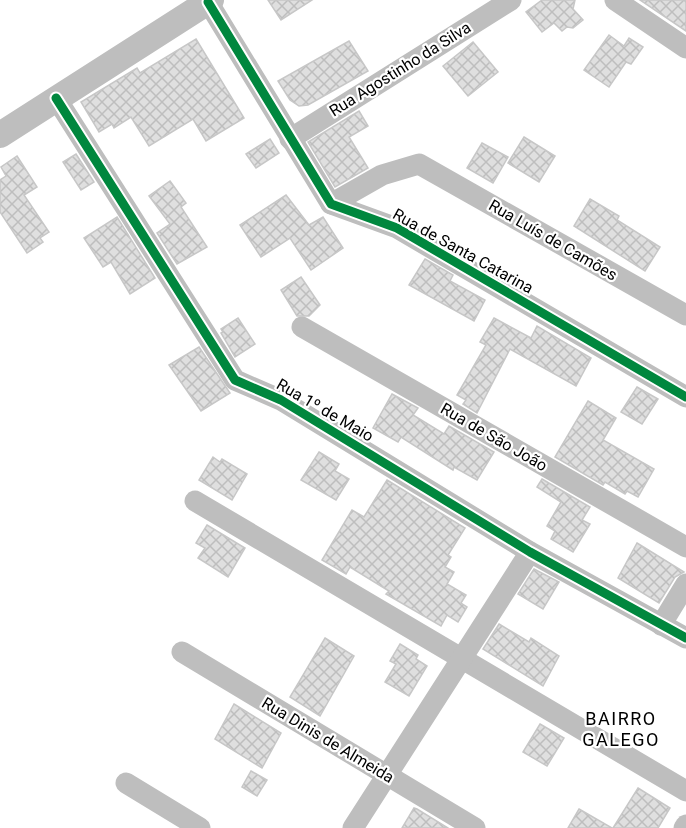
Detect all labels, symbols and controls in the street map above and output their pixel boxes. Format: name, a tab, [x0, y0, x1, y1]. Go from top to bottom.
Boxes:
street label: Rua Agostinho da Silva	[326, 18, 474, 120]
street label: Rua Luís de Camões	[485, 195, 621, 285]
street label: Rua de Santa Catarina	[389, 204, 537, 298]
street label: Rua 1º de Maio	[273, 375, 377, 445]
street label: Rua de São João	[437, 399, 551, 475]
street label: Rua Dinis de Almeida	[259, 693, 397, 787]
district label: BAIRRO GALEGO	[582, 708, 660, 750]

